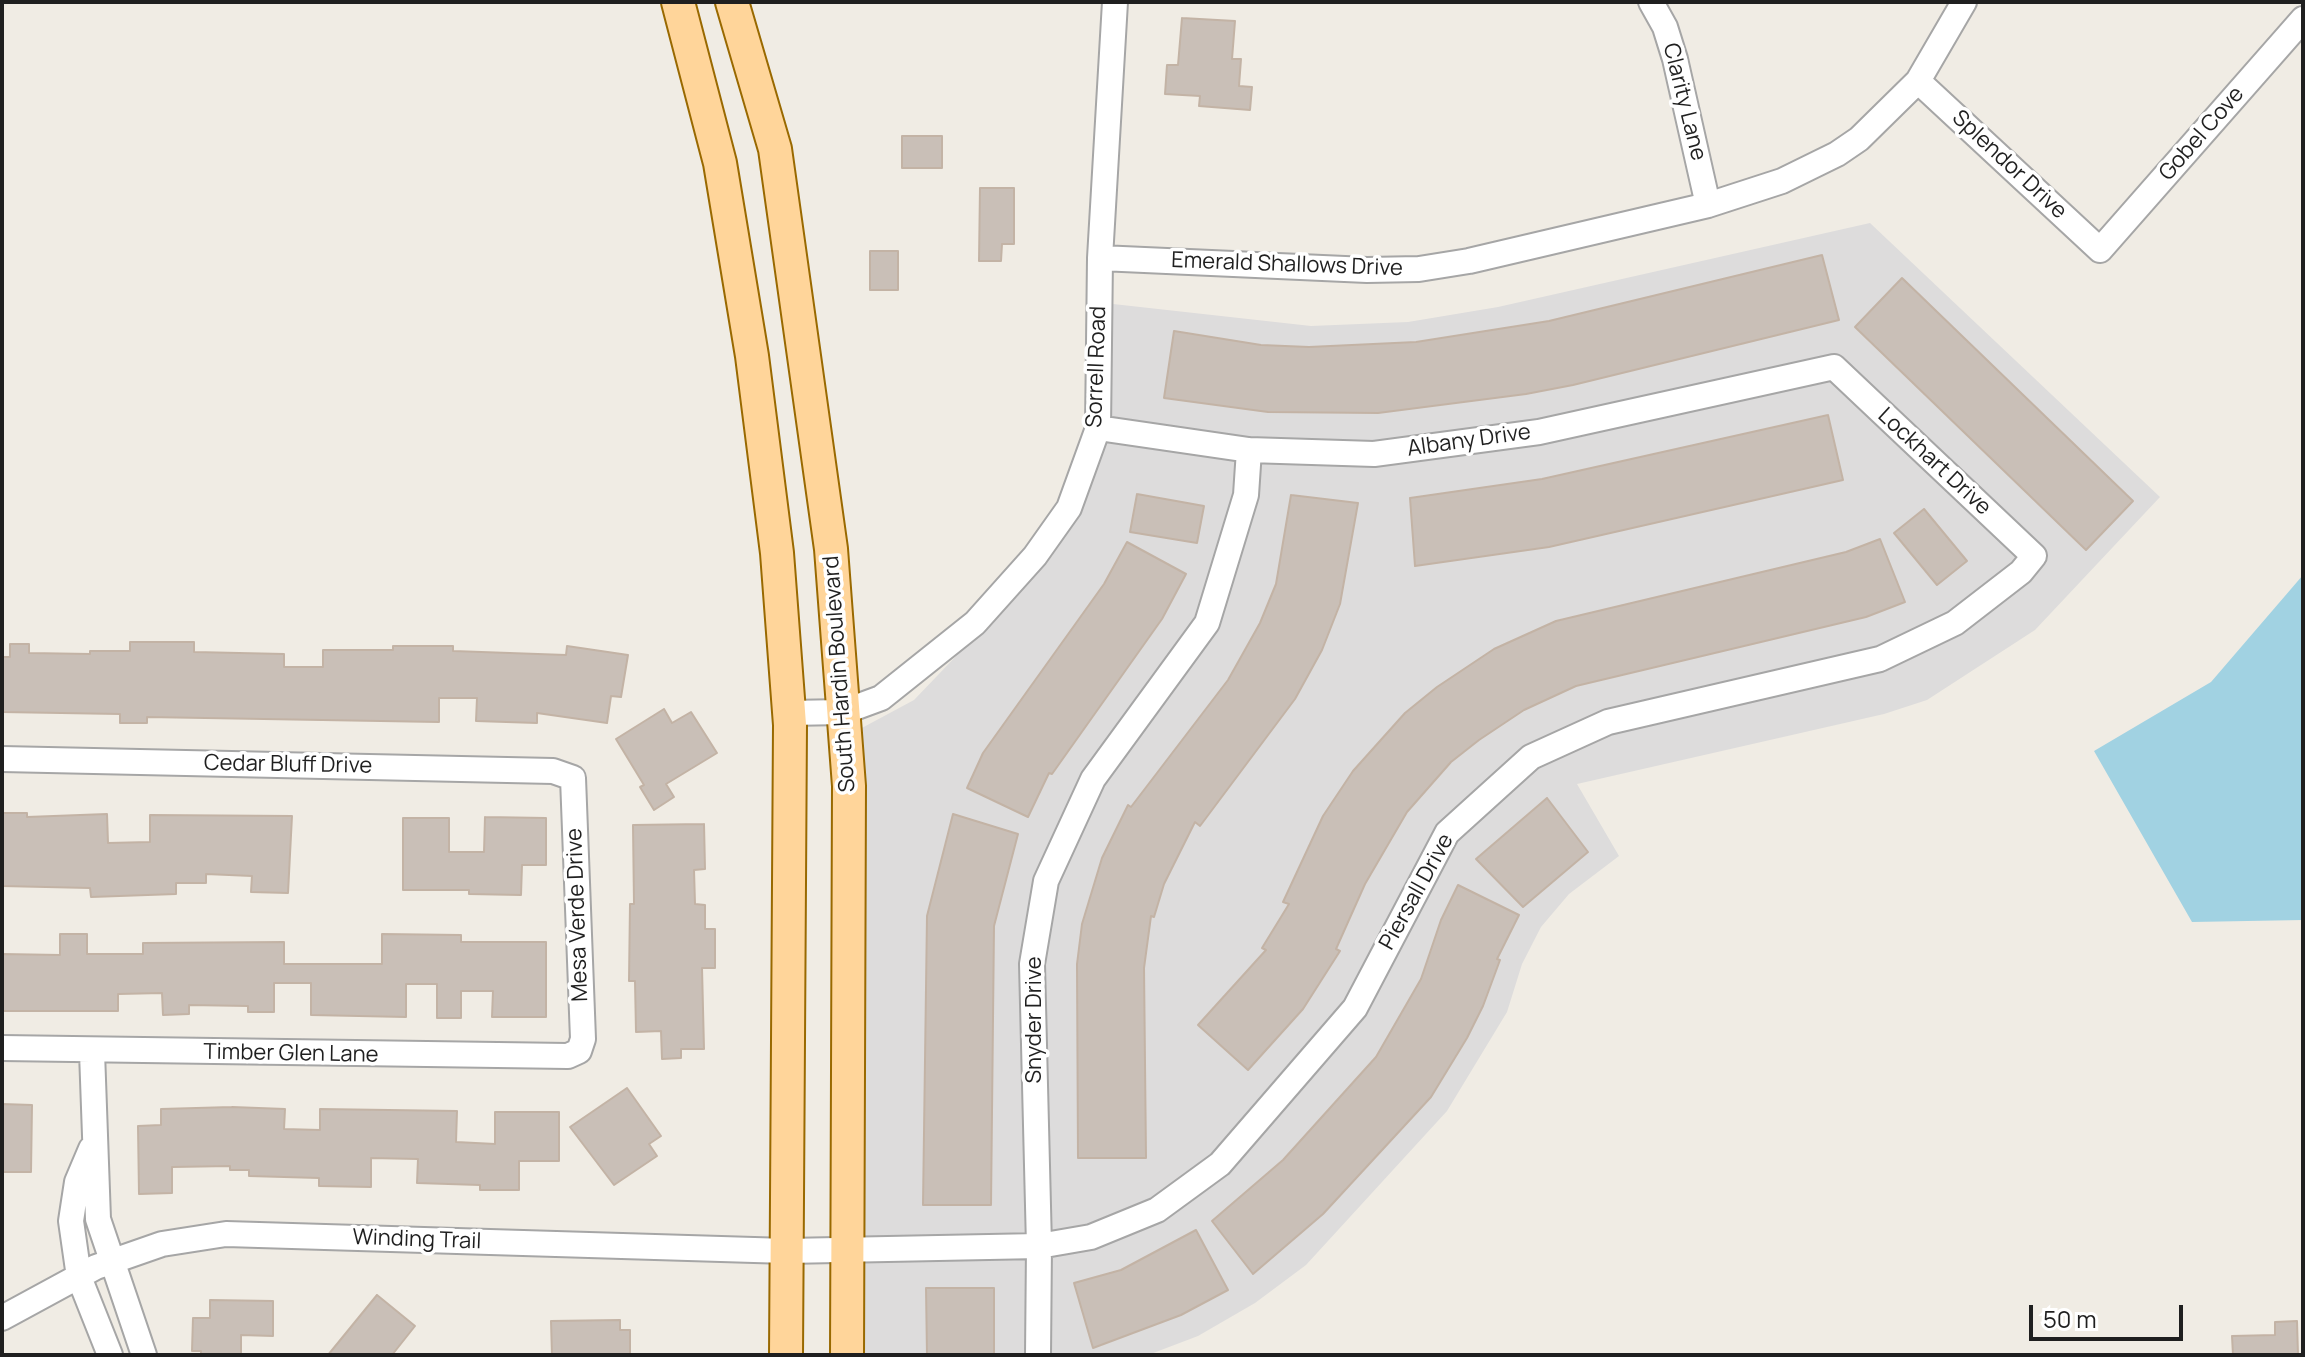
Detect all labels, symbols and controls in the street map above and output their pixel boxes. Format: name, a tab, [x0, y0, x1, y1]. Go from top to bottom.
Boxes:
street label: Clarity Lane	[1657, 41, 1711, 163]
street label: Gobel Cove	[2154, 82, 2250, 186]
street label: Splendor Drive	[1946, 105, 2072, 225]
street label: Emerald Shallows Drive	[1171, 248, 1403, 282]
street label: Sorrell Road	[1082, 306, 1112, 428]
street label: Lockhart Drive	[1872, 403, 1996, 521]
street label: Albany Drive	[1406, 419, 1532, 463]
street label: South Hardin Boulevard	[819, 555, 861, 793]
street label: Cedar Bluff Drive	[204, 750, 372, 780]
street label: Mesa Verde Drive	[562, 828, 594, 1002]
street label: Piersall Drive	[1374, 829, 1460, 955]
street label: Snyder Drive	[1022, 956, 1048, 1084]
street label: Timber Glen Lane	[203, 1039, 379, 1069]
street label: Winding Trail	[352, 1225, 482, 1255]
scale bar	[2033, 1289, 2187, 1339]
text: 50 m	[2043, 1302, 2097, 1335]

